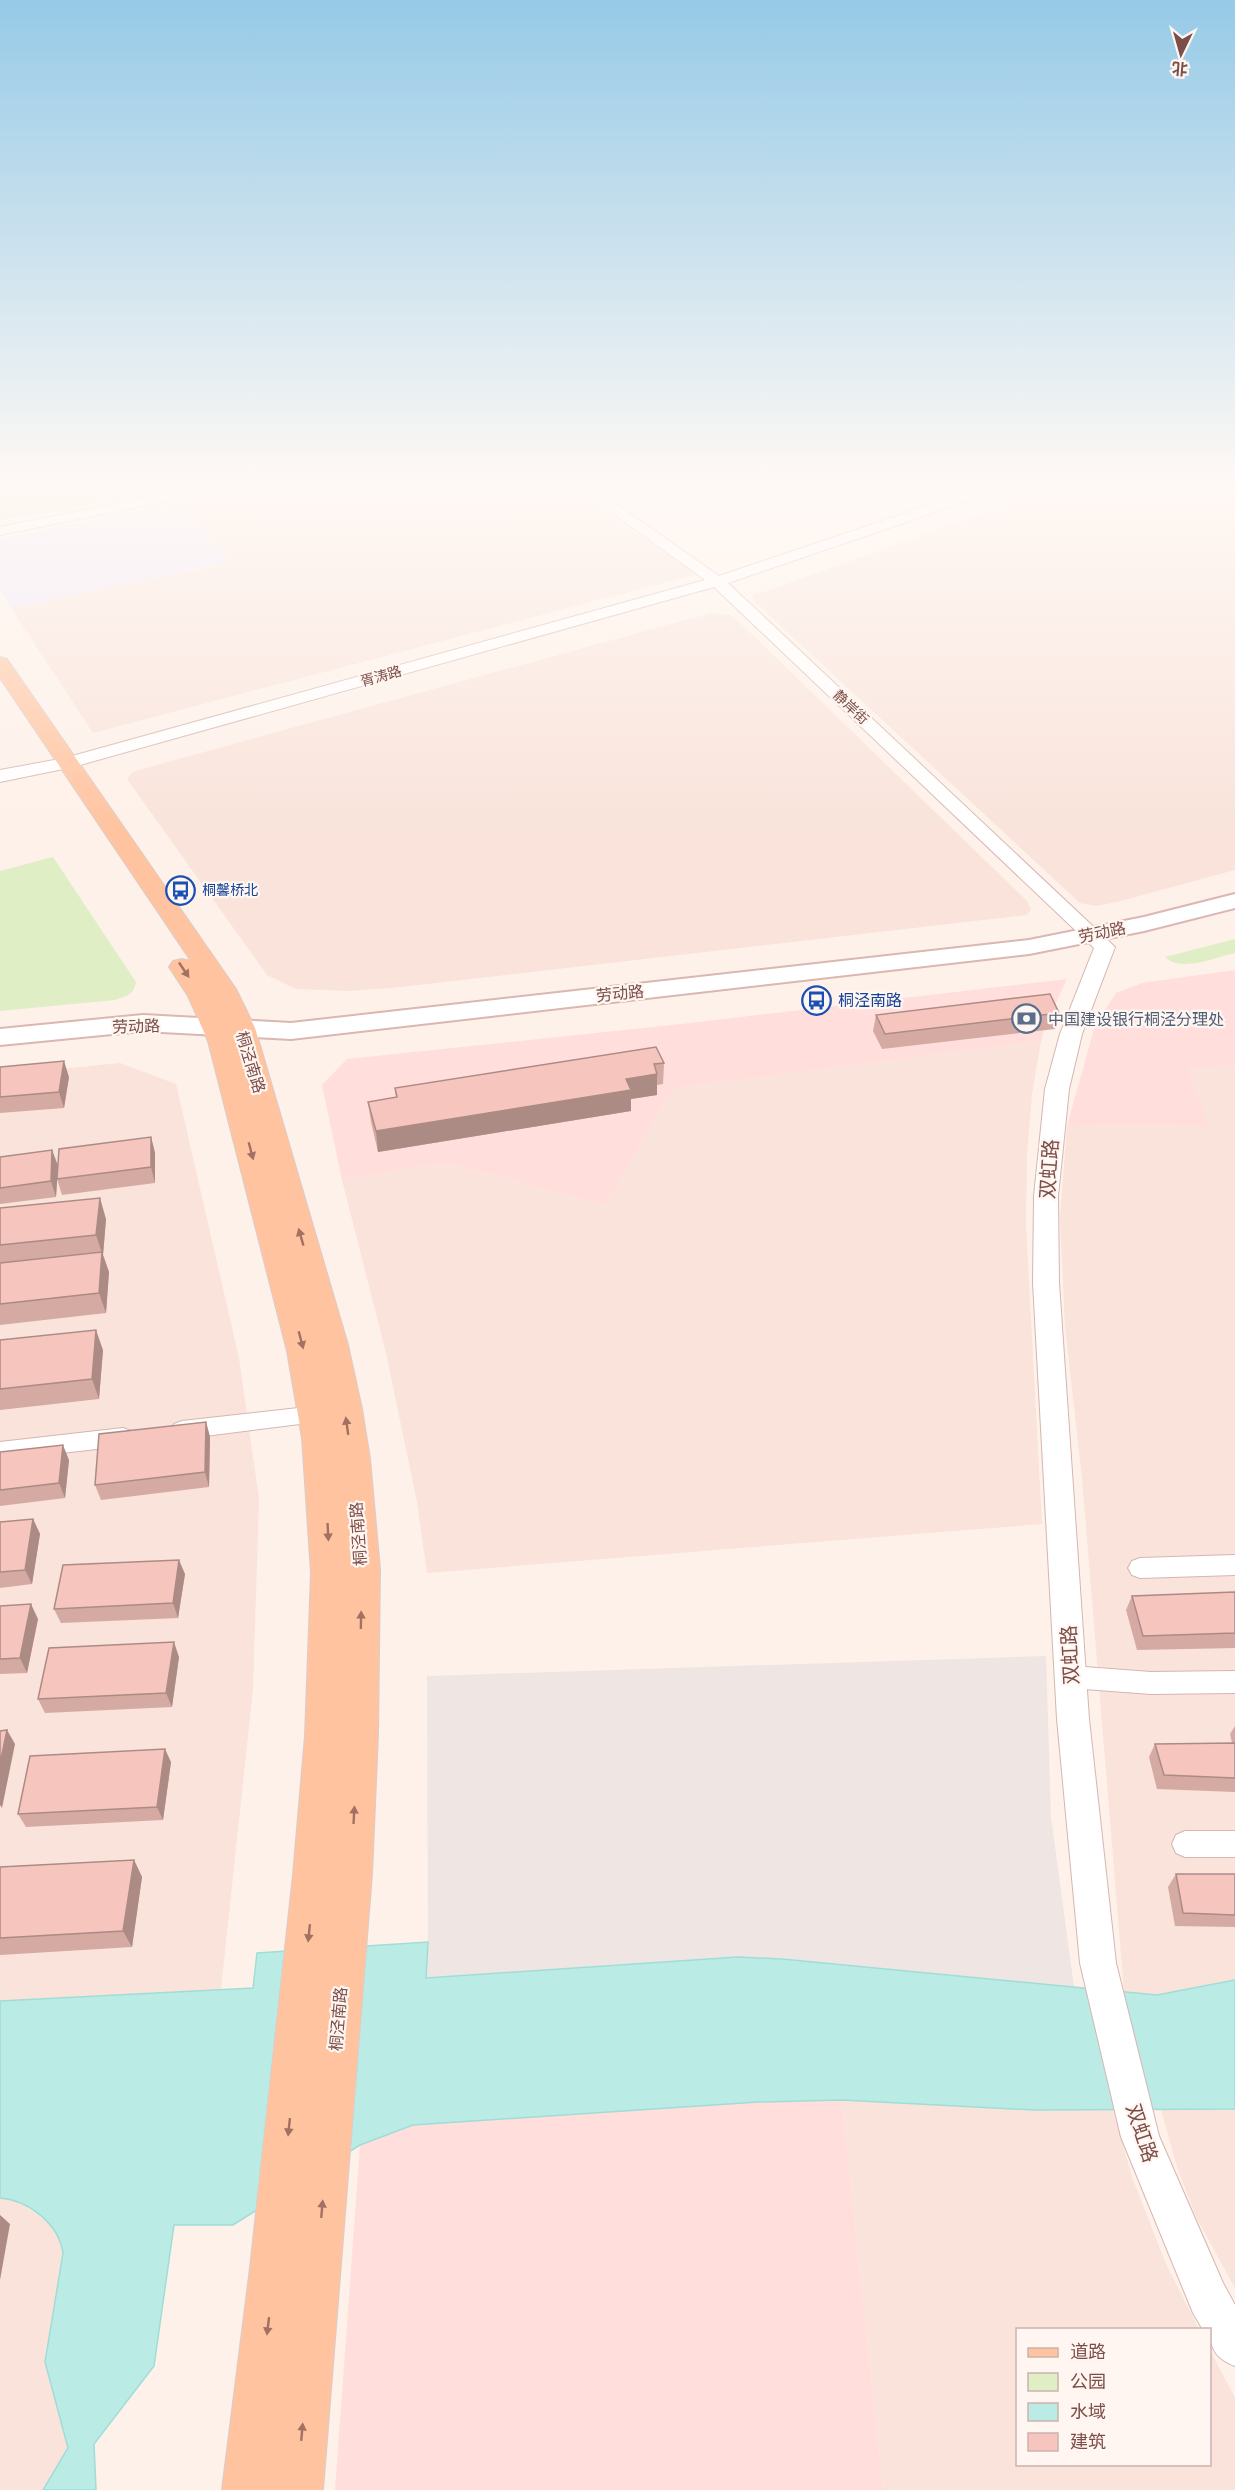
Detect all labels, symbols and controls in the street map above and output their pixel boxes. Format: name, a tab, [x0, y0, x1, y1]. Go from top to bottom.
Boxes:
north arrow	[1151, 24, 1211, 84]
text: 北	[1171, 58, 1189, 80]
street label: 胥涛路	[358, 662, 404, 690]
street label: 静岸街	[830, 686, 872, 728]
bus stop icon: 桐馨桥北	[165, 874, 197, 906]
place label: 桐馨桥北	[202, 881, 258, 899]
street label: 劳动路	[1076, 917, 1128, 947]
one-way arrow	[178, 961, 190, 977]
street label: 劳动路	[595, 981, 645, 1005]
bus stop icon: 桐泾南路	[801, 984, 833, 1016]
place label: 桐泾南路	[838, 990, 902, 1010]
bank icon: 中国建设银行桐泾分理处	[1011, 1003, 1043, 1035]
place label: 中国建设银行桐泾分理处	[1048, 1009, 1224, 1029]
street label: 劳动路	[112, 1015, 160, 1037]
street label: 桐泾南路	[232, 1028, 270, 1096]
street label: 双虹路	[1034, 1138, 1063, 1200]
one-way arrow	[247, 1142, 256, 1160]
one-way arrow	[296, 1228, 305, 1246]
one-way arrow	[296, 1330, 306, 1349]
one-way arrow	[343, 1417, 352, 1436]
street label: 桐泾南路	[346, 1501, 370, 1567]
one-way arrow	[323, 1523, 332, 1542]
one-way arrow	[356, 1611, 366, 1630]
street label: 双虹路	[1055, 1624, 1084, 1686]
one-way arrow	[349, 1806, 358, 1825]
one-way arrow	[304, 1924, 314, 1943]
street label: 桐泾南路	[325, 1986, 351, 2052]
street label: 双虹路	[1121, 2100, 1164, 2165]
one-way arrow	[284, 2118, 294, 2137]
one-way arrow	[317, 2199, 327, 2218]
one-way arrow	[263, 2317, 273, 2336]
legend	[1016, 2328, 1211, 2466]
text: 道路	[1070, 2340, 1106, 2363]
text: 公园	[1070, 2370, 1106, 2393]
text: 水域	[1070, 2400, 1106, 2423]
one-way arrow	[297, 2422, 307, 2441]
text: 建筑	[1070, 2430, 1106, 2453]

